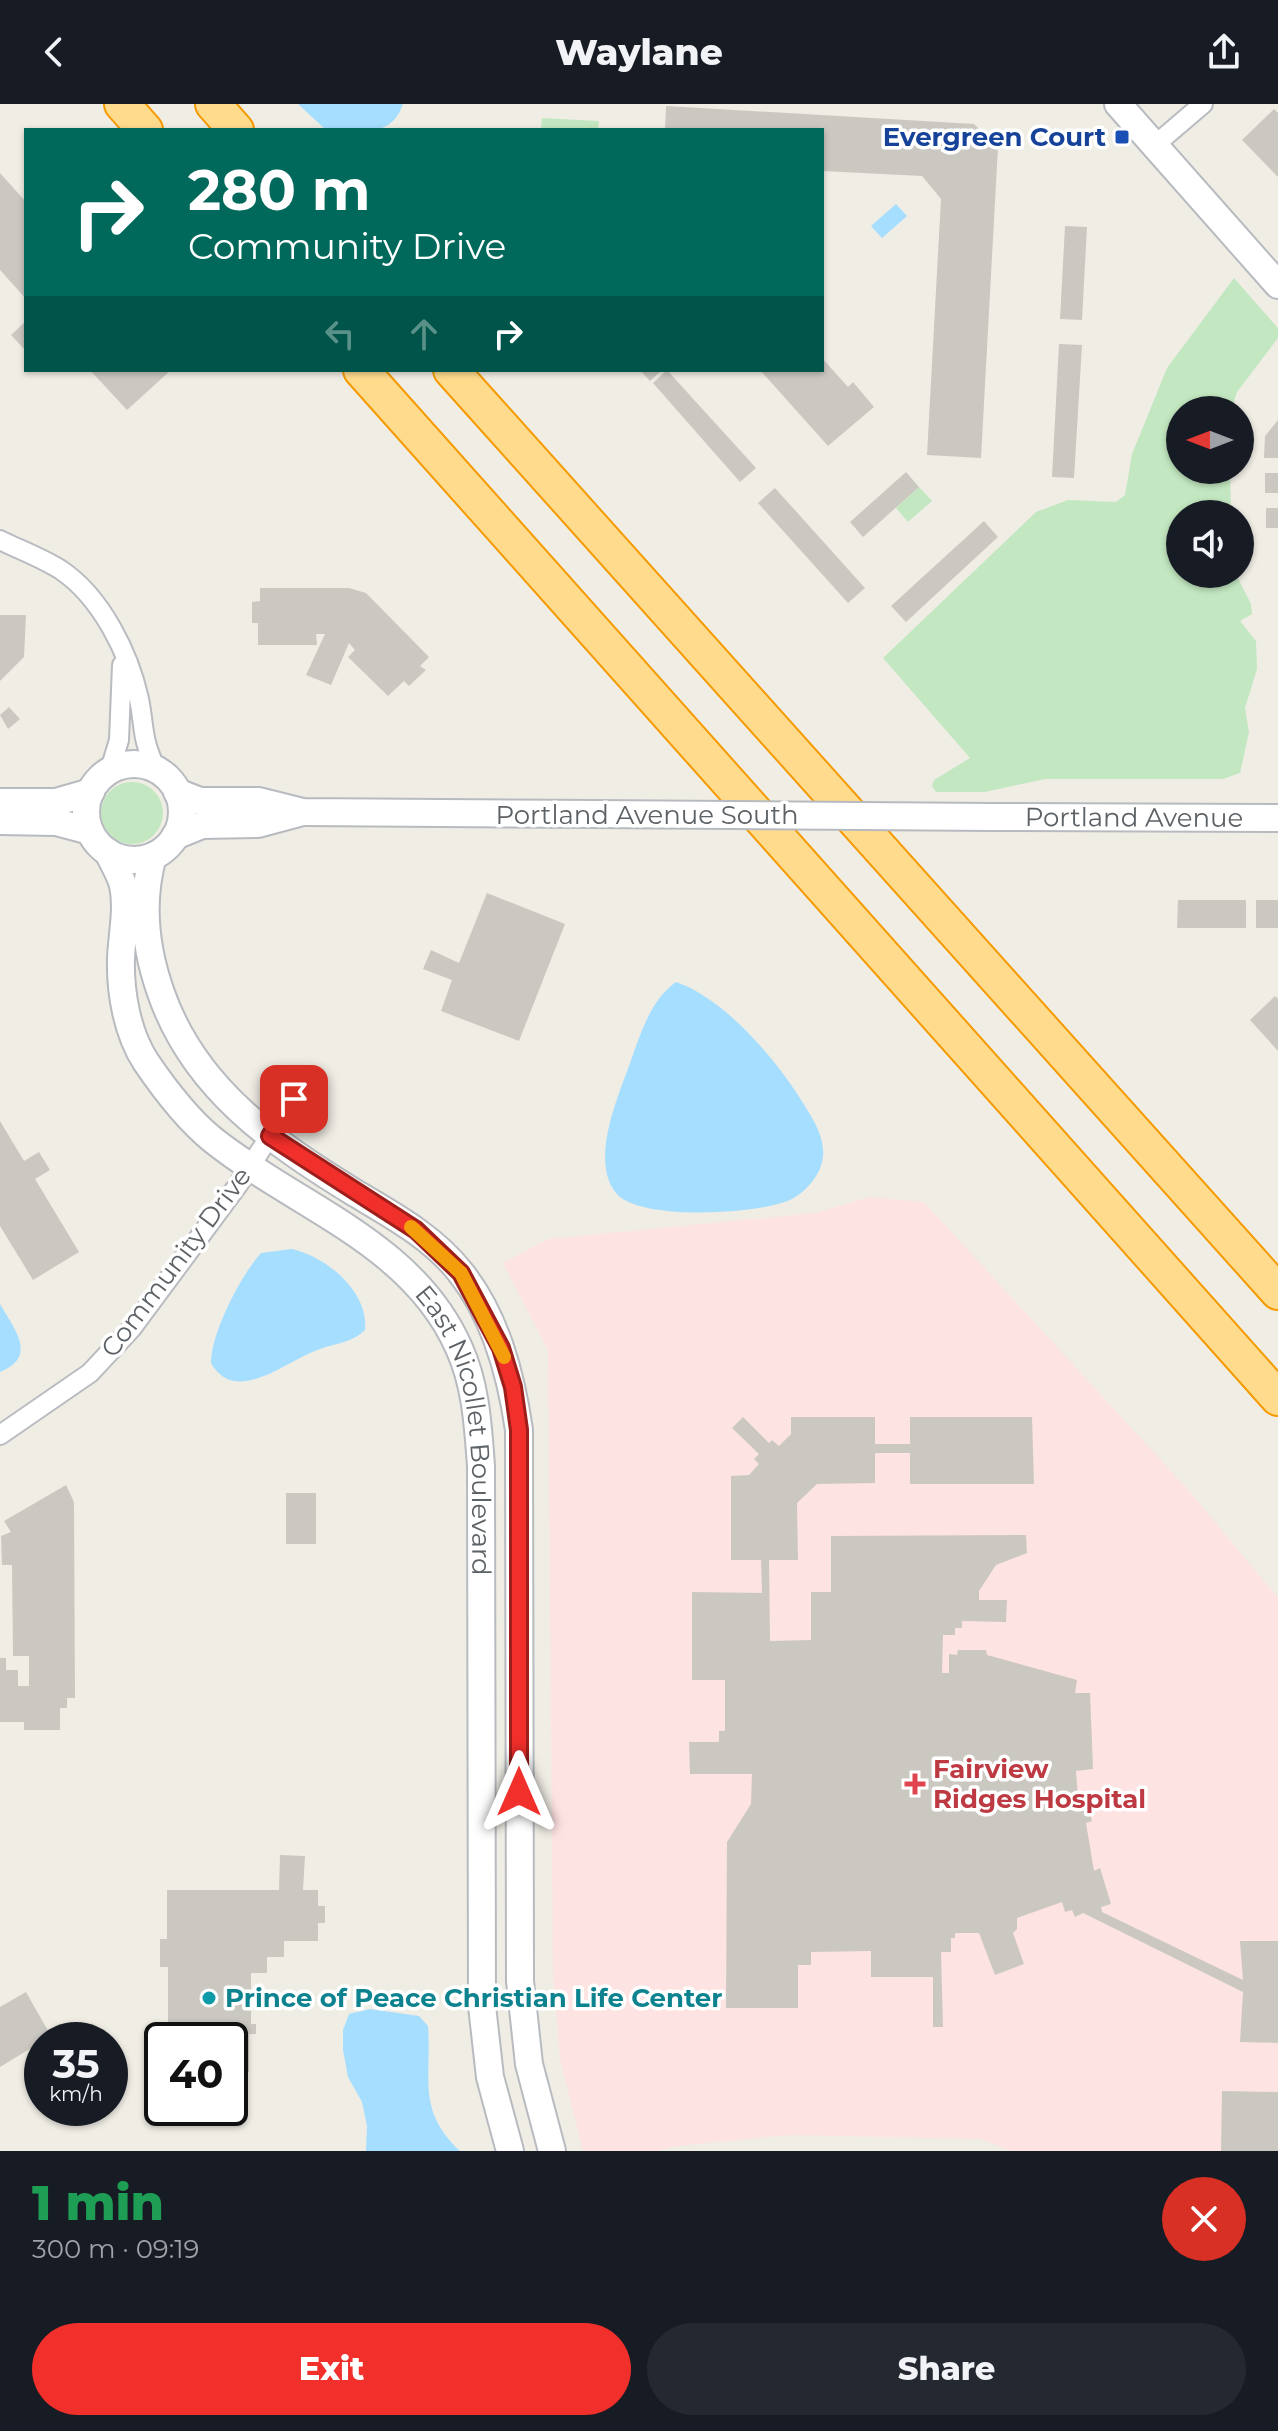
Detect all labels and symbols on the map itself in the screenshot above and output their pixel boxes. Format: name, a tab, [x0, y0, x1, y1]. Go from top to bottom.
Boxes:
place label: Evergreen Court	[883, 121, 1106, 153]
marker: Evergreen Court	[1113, 128, 1131, 146]
north arrow	[1166, 396, 1254, 484]
street label: Portland Avenue South	[495, 799, 799, 831]
street label: Portland Avenue	[1025, 801, 1243, 834]
pin	[260, 1065, 328, 1133]
street label: Community Drive	[94, 1161, 258, 1363]
street label: East Nicollet Boulevard	[408, 1279, 497, 1576]
position arrow	[477, 1750, 561, 1834]
place label: Fairview Ridges Hospital	[933, 1753, 1146, 1815]
marker: Fairview Ridges Hospital	[904, 1773, 926, 1795]
place label: Prince of Peace Christian Life Center	[225, 1982, 722, 2014]
marker: Prince of Peace Christian Life Center	[200, 1989, 218, 2007]
speed limit sign: 40	[144, 2022, 248, 2126]

